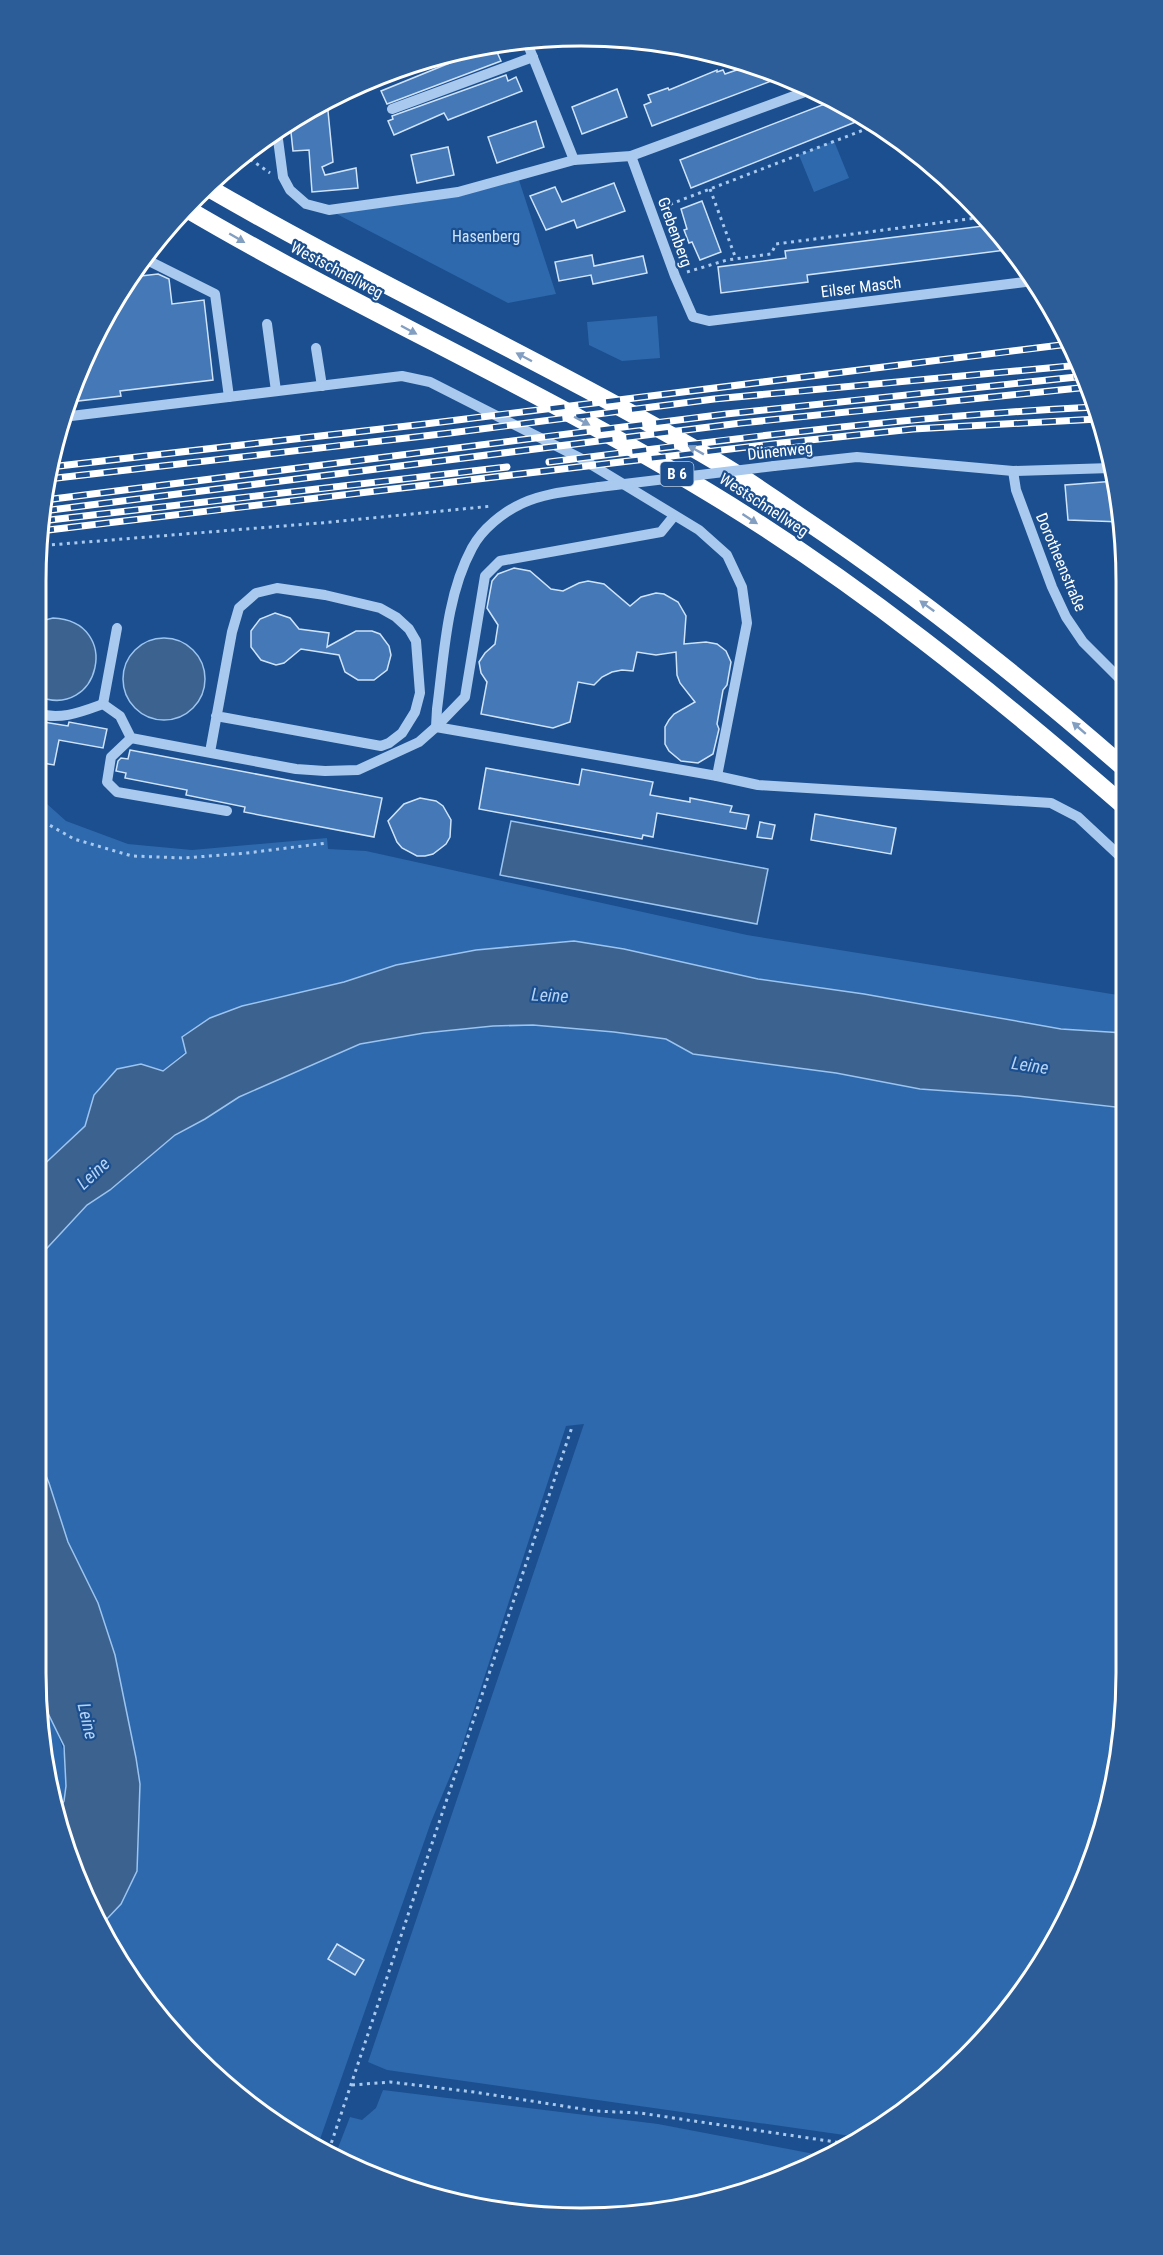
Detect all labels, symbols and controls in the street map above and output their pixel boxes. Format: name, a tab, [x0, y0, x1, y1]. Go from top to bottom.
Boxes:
street label: Grebenberg	[654, 195, 696, 269]
park label: Hasenberg	[452, 227, 520, 246]
one-way arrow	[229, 233, 245, 244]
street label: Westschnellweg	[287, 238, 387, 302]
street label: Eilser Masch	[820, 273, 902, 301]
one-way arrow	[401, 325, 418, 335]
one-way arrow	[516, 352, 533, 362]
one-way arrow	[574, 416, 591, 426]
street label: Dünenweg	[746, 438, 814, 464]
one-way arrow	[687, 445, 704, 455]
road number: B 6	[660, 462, 694, 486]
street label: Westschnellweg	[716, 469, 812, 541]
street label: Dorotheenstraße	[1032, 510, 1090, 614]
one-way arrow	[742, 513, 758, 525]
one-way arrow	[919, 600, 935, 612]
one-way arrow	[1072, 722, 1087, 735]
water label: Leine	[531, 984, 569, 1006]
water label: Leine	[1010, 1052, 1050, 1078]
water label: Leine	[72, 1153, 114, 1193]
water label: Leine	[74, 1701, 102, 1741]

